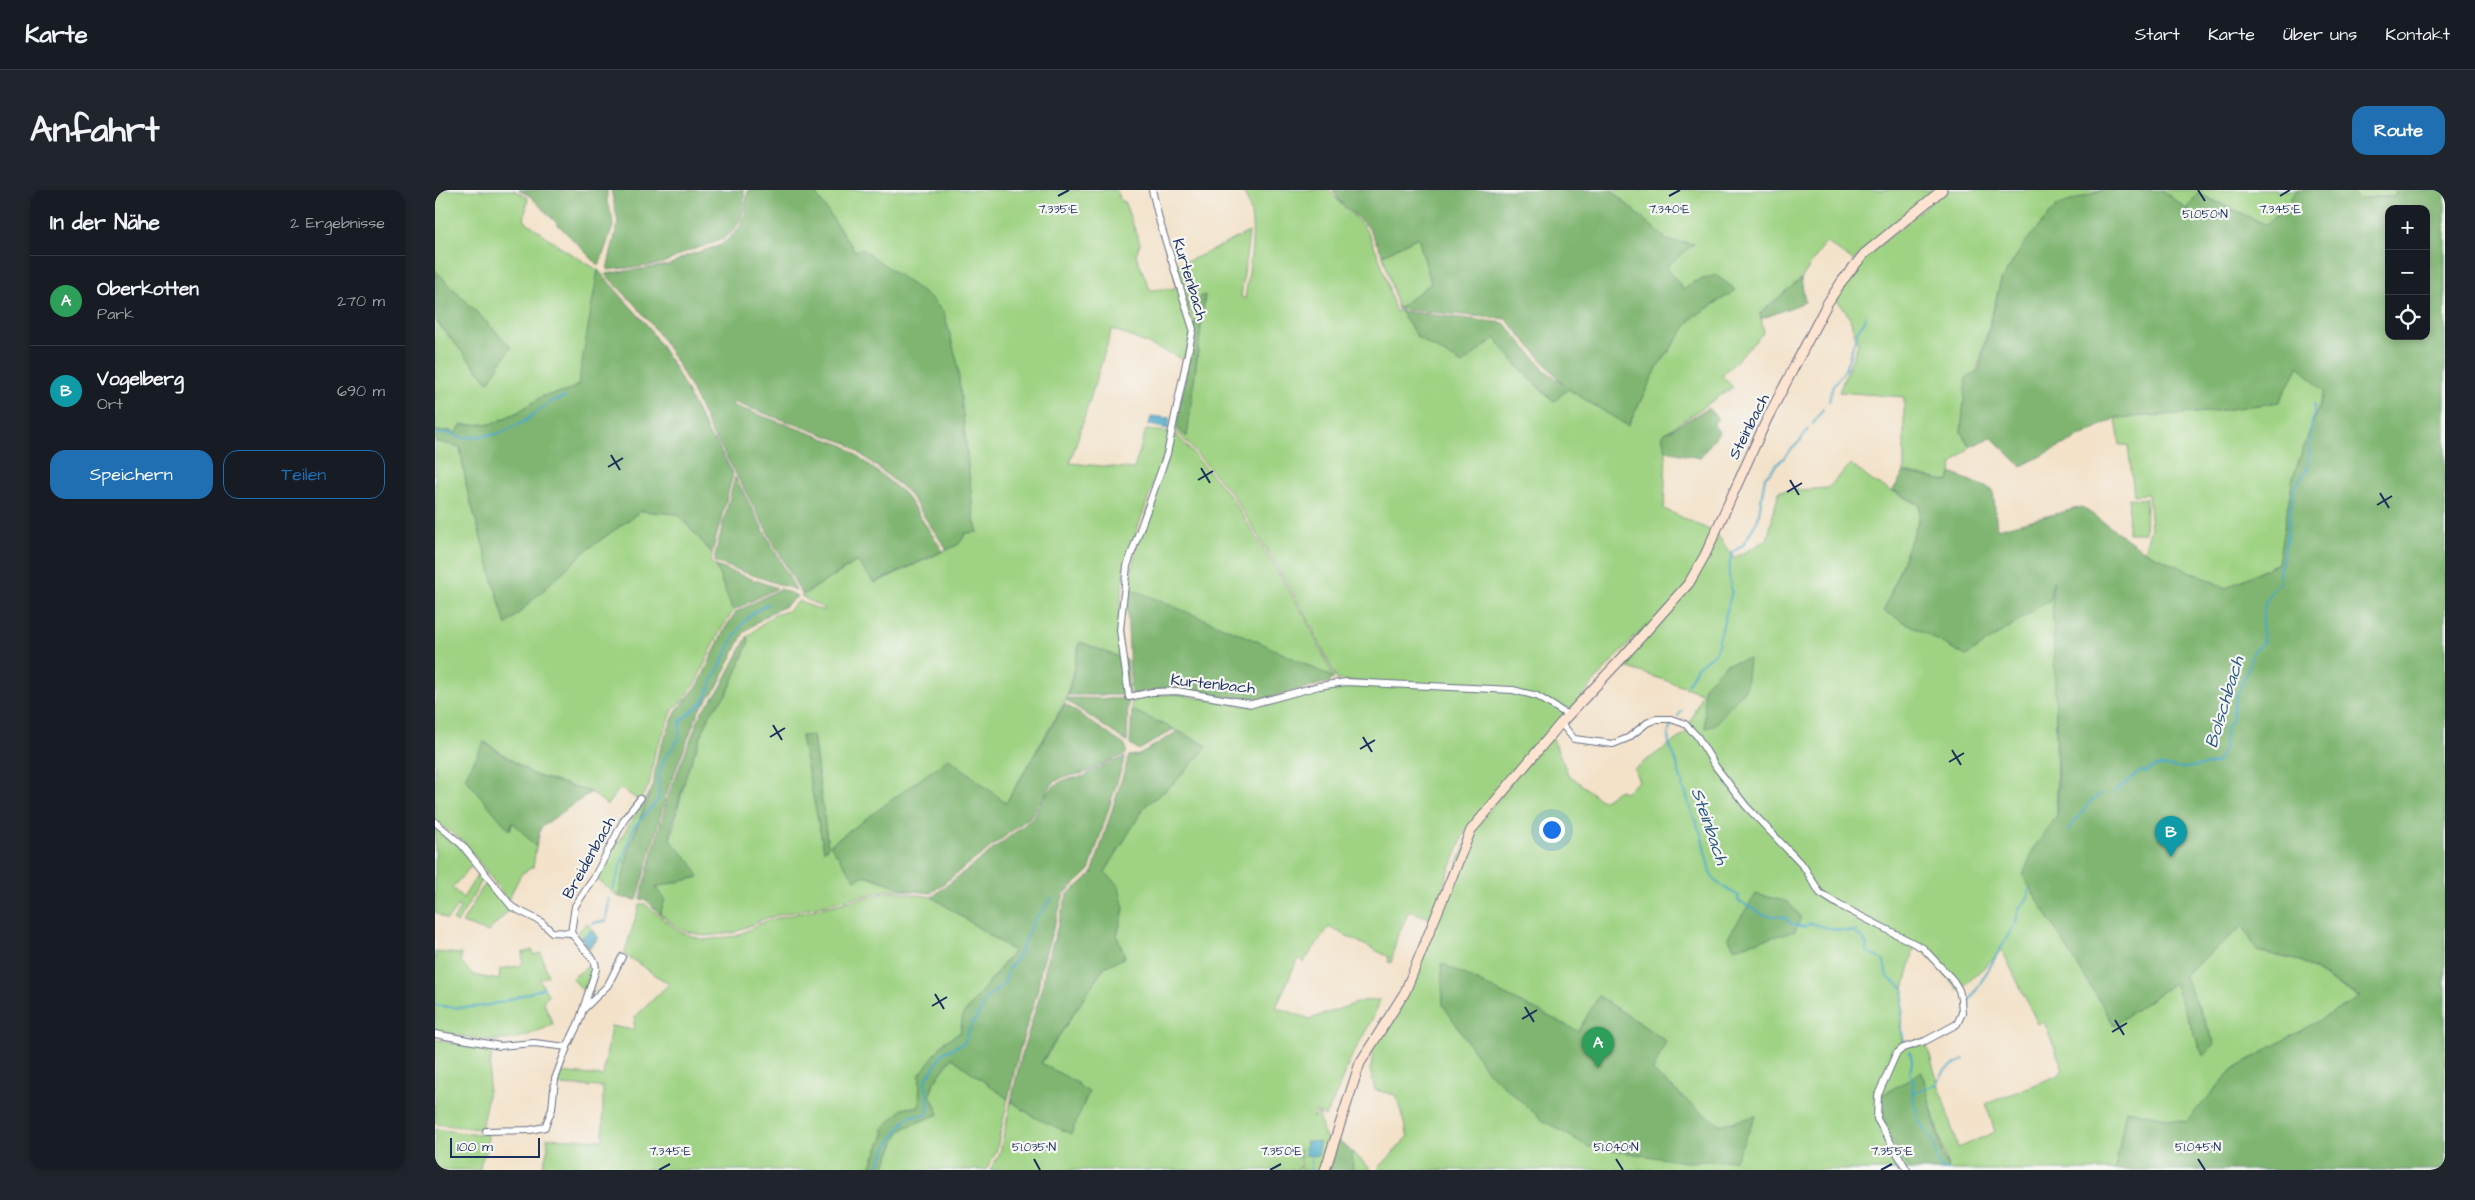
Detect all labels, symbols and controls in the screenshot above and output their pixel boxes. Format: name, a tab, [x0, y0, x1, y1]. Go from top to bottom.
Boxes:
text: Karte	[25, 18, 88, 52]
text: Start	[2135, 22, 2180, 47]
text: Karte	[2208, 22, 2255, 47]
text: Über uns	[2283, 22, 2357, 47]
text: Kontakt	[2385, 22, 2450, 47]
text: Anfahrt	[30, 106, 159, 155]
button: Route	[2352, 106, 2445, 155]
text: 7.335°E	[1038, 201, 1078, 218]
text: 7.340°E	[1649, 201, 1689, 218]
text: 7.345°E	[2259, 201, 2301, 218]
map controls	[2385, 205, 2430, 340]
button: +	[2385, 205, 2430, 250]
text: 51.050°N	[2182, 206, 2228, 223]
text: In der Nähe	[50, 208, 160, 237]
text: 2 Ergebnisse	[290, 212, 385, 234]
street label: Kurtenbach	[1167, 235, 1213, 323]
button: −	[2385, 250, 2430, 295]
text: Oberkotten	[97, 276, 199, 303]
text: A	[61, 290, 71, 312]
text: 270 m	[337, 290, 385, 312]
button: locate	[2385, 295, 2430, 340]
text: Park	[97, 303, 134, 325]
text: Vogelberg	[97, 366, 184, 393]
text: B	[60, 380, 72, 402]
text: 690 m	[337, 380, 385, 402]
street label: Steinbach	[1723, 390, 1775, 463]
text: Ort	[97, 393, 123, 415]
button: Speichern	[50, 450, 213, 499]
button: Teilen	[223, 450, 385, 499]
water label: Bolschbach	[2199, 652, 2251, 751]
street label: Kurtenbach	[1170, 669, 1256, 699]
water label: Steinbach	[1685, 784, 1735, 869]
street label: Breidenbach	[557, 812, 621, 903]
pin: B	[2155, 816, 2187, 857]
your location	[1539, 817, 1565, 843]
pin: A	[1582, 1027, 1614, 1068]
scale bar	[450, 1135, 540, 1158]
text: 100 m	[457, 1137, 493, 1157]
text: 51.035°N	[1012, 1139, 1056, 1156]
text: 51.040°N	[1593, 1139, 1639, 1156]
text: 51.045°N	[2175, 1139, 2222, 1156]
text: 7.345°E	[649, 1143, 691, 1160]
text: 7.350°E	[1261, 1143, 1301, 1160]
text: 7.355°E	[1871, 1143, 1913, 1160]

